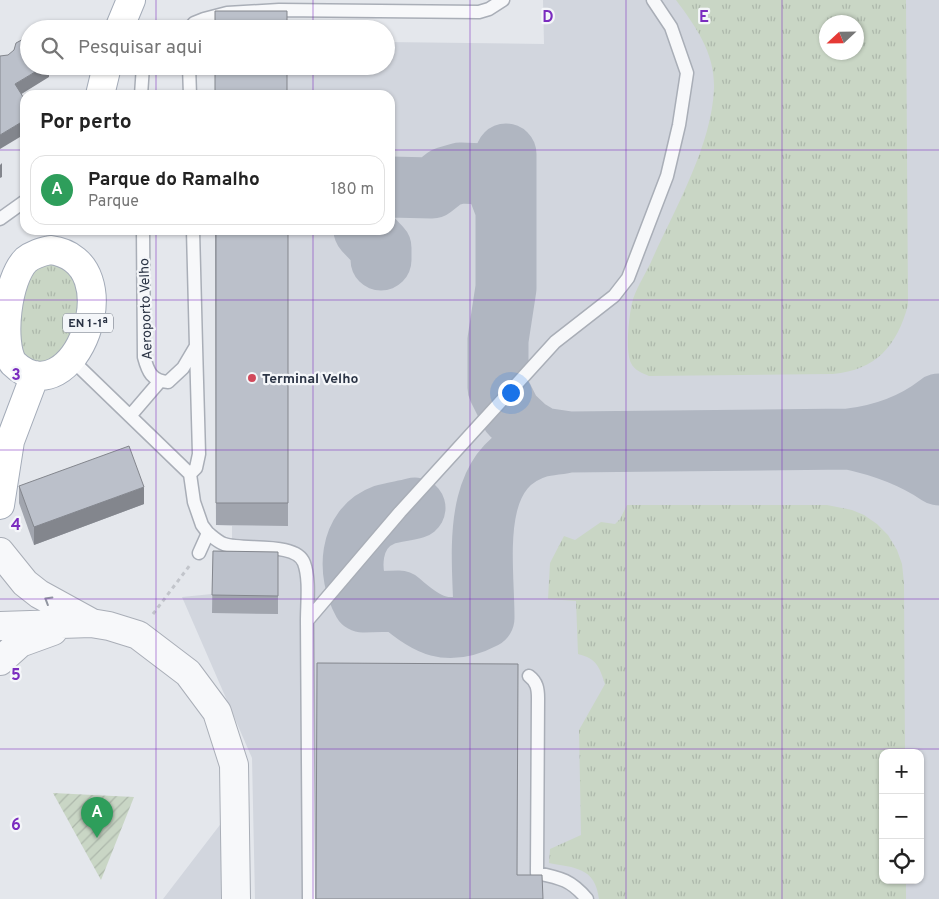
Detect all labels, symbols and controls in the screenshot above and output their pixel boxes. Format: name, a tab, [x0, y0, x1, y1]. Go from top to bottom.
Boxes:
text: D	[542, 8, 554, 28]
text: E	[699, 8, 709, 28]
north arrow	[819, 15, 864, 60]
search box	[20, 20, 395, 75]
icon: search	[38, 34, 66, 62]
text: Pesquisar aqui	[78, 36, 202, 60]
text: Por perto	[40, 109, 132, 136]
text: Parque do Ramalho	[88, 168, 260, 192]
text: A	[51, 180, 63, 200]
text: 180 m	[331, 180, 374, 200]
text: Parque	[88, 192, 139, 212]
street label: Aeroporto Velho	[136, 257, 157, 360]
road number: EN 1-1ª	[63, 314, 113, 332]
text: 3	[11, 366, 21, 386]
place label: Terminal Velho	[262, 371, 359, 388]
marker: Terminal Velho	[246, 372, 258, 384]
your location	[498, 380, 524, 406]
text: 4	[11, 516, 21, 536]
one-way arrow	[45, 596, 54, 606]
text: 5	[11, 666, 21, 686]
map controls	[879, 749, 924, 884]
button: +	[879, 749, 924, 794]
button: −	[879, 794, 924, 839]
pin: A	[81, 797, 113, 838]
text: 6	[11, 816, 21, 836]
button: locate	[879, 839, 924, 884]

